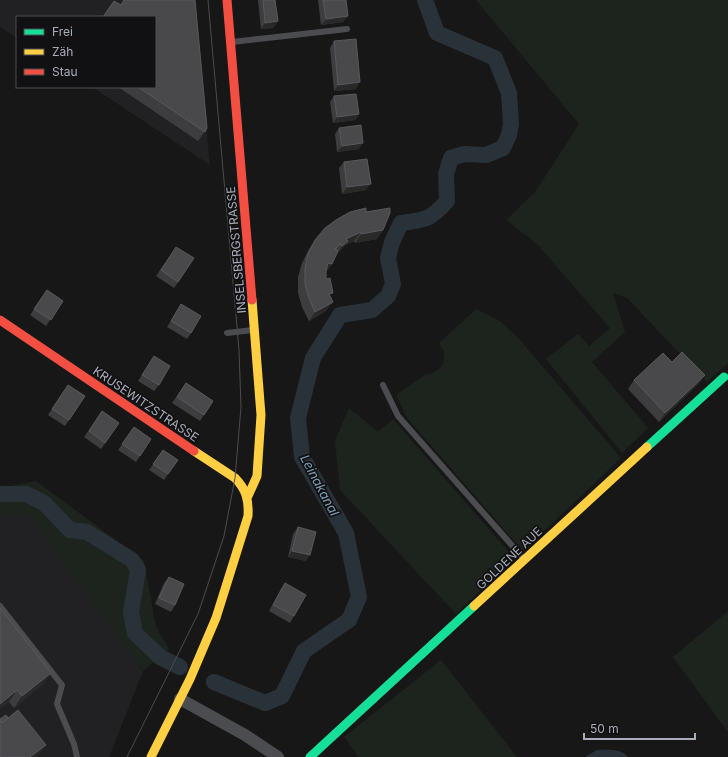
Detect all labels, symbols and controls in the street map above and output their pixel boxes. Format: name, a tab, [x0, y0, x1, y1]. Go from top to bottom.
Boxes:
legend	[16, 16, 156, 88]
text: Frei	[52, 24, 73, 39]
text: Zäh	[52, 44, 73, 59]
text: Stau	[52, 64, 78, 79]
street label: INSELSBERGSTRASSE	[223, 186, 249, 314]
street label: KRUSEWITZSTRASSE	[90, 363, 202, 445]
water label: Leinakanal	[297, 452, 343, 519]
street label: GOLDENE AUE	[473, 524, 545, 592]
scale bar	[584, 715, 695, 741]
text: 50 m	[590, 721, 619, 736]

